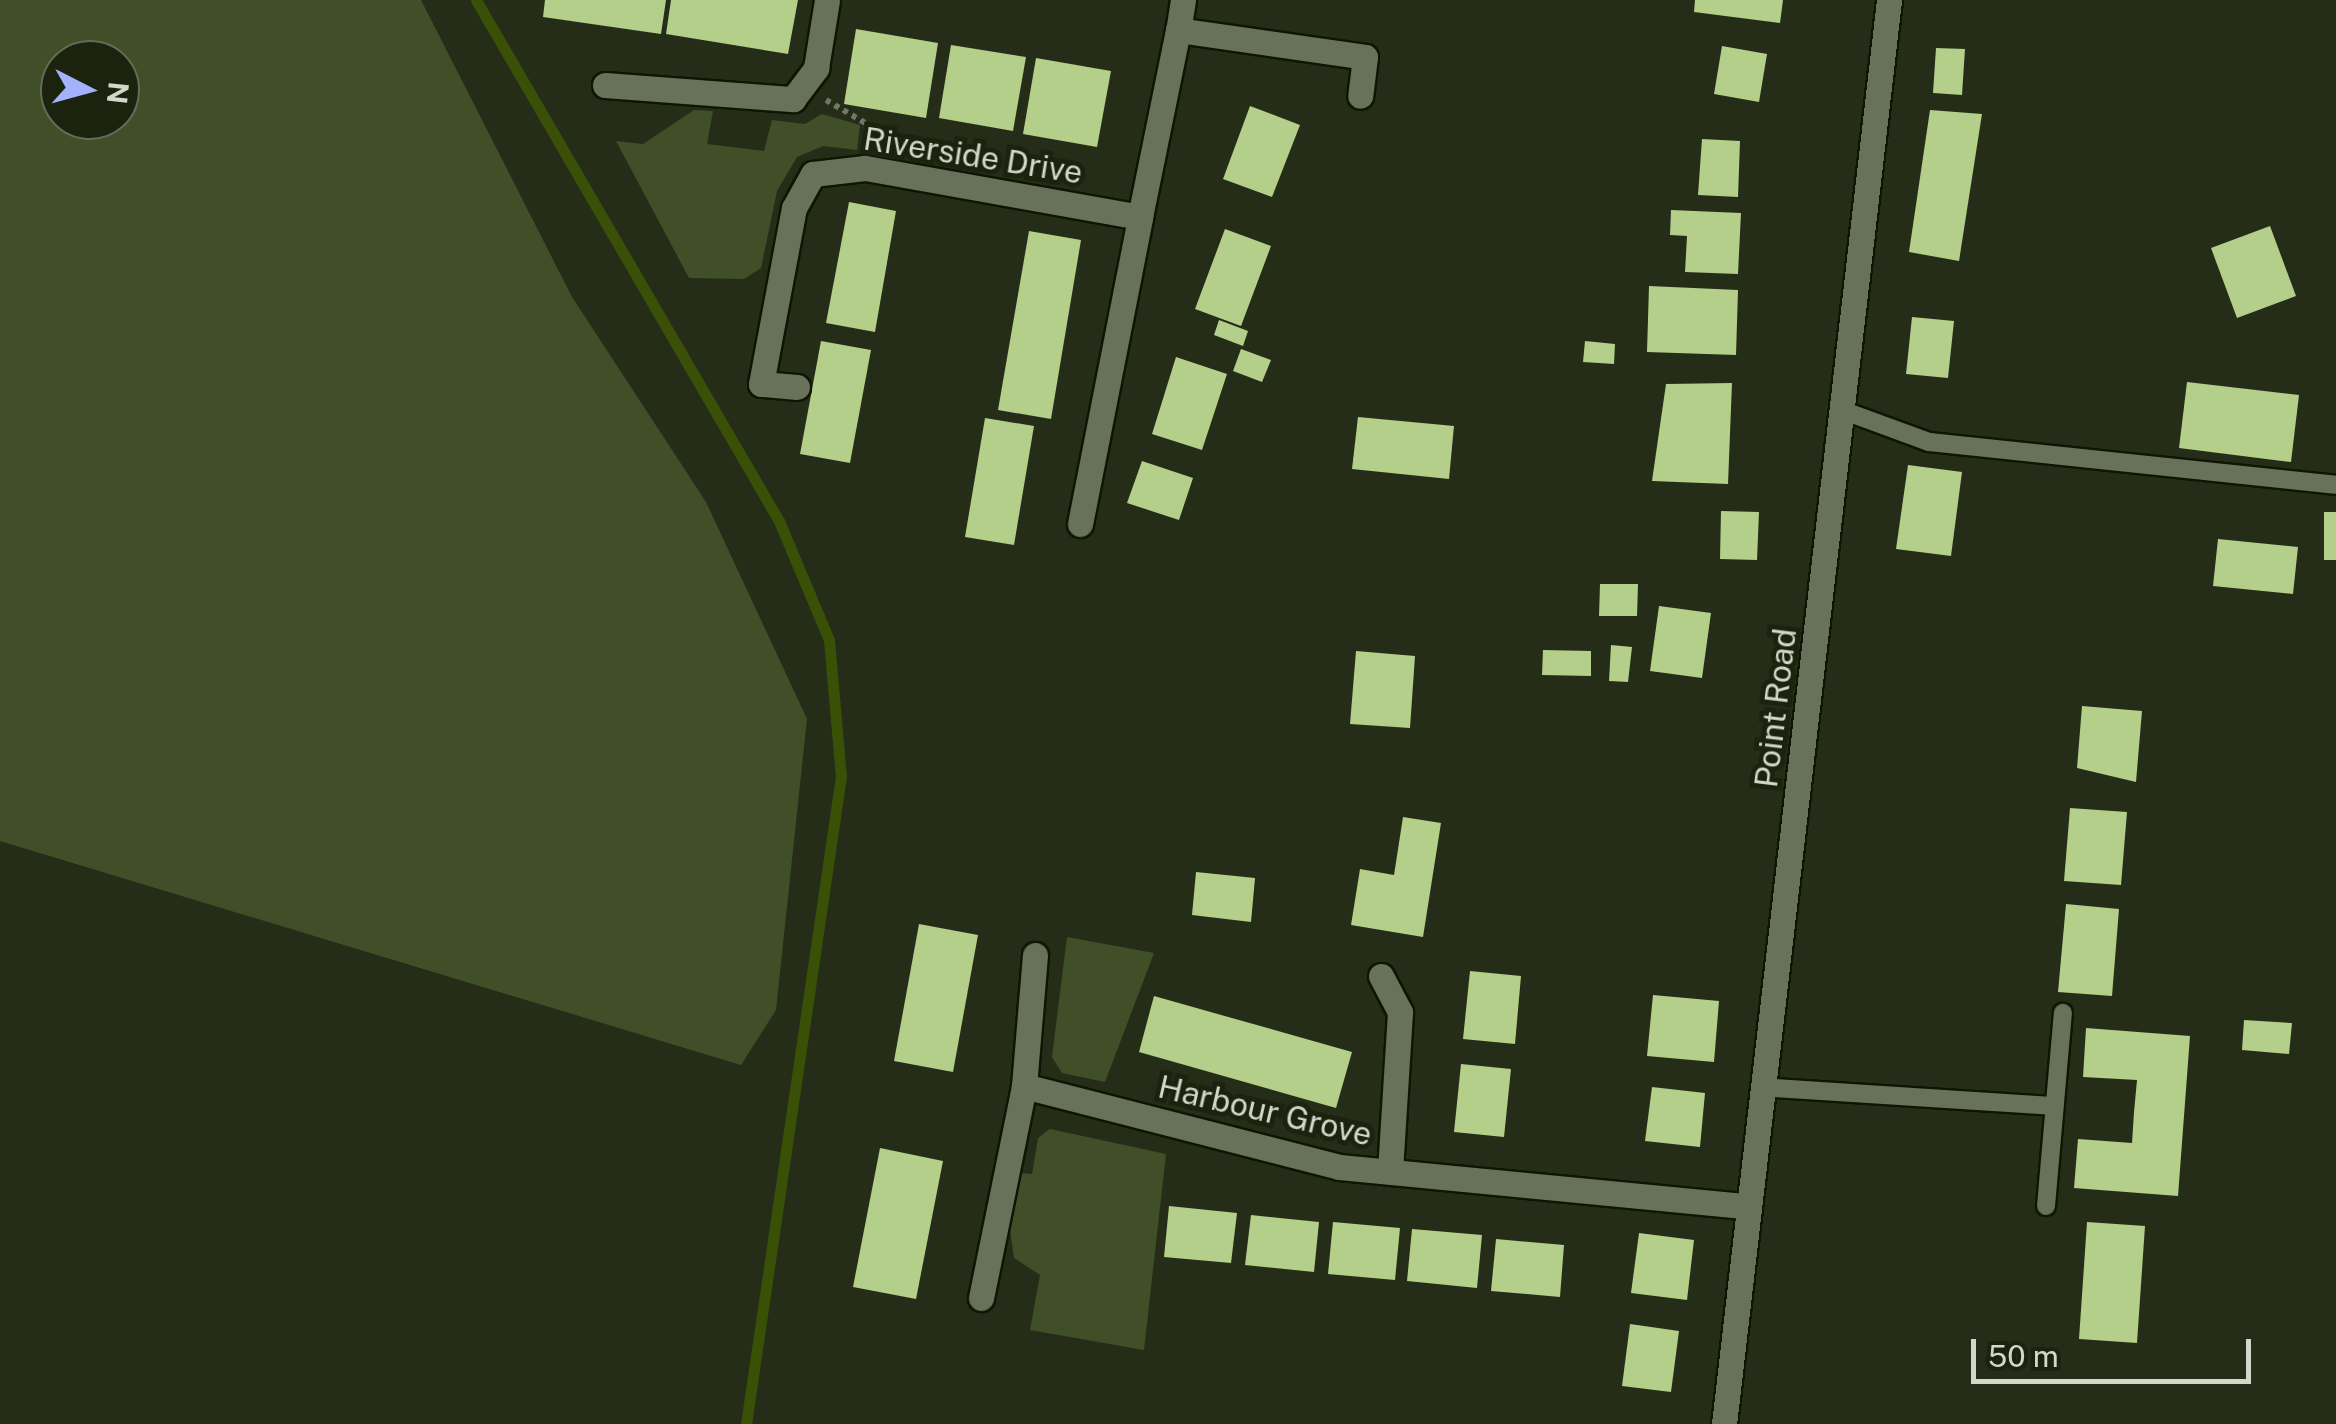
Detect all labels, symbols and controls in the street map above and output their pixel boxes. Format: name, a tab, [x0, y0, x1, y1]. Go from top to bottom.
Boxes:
north arrow	[40, 40, 140, 140]
text: N	[101, 80, 136, 106]
street label: Riverside Drive	[861, 120, 1085, 192]
street label: Point Road	[1747, 626, 1805, 790]
street label: Harbour Grove	[1154, 1068, 1376, 1154]
scale bar	[1976, 1319, 2256, 1381]
text: 50 m	[1988, 1338, 2059, 1374]

